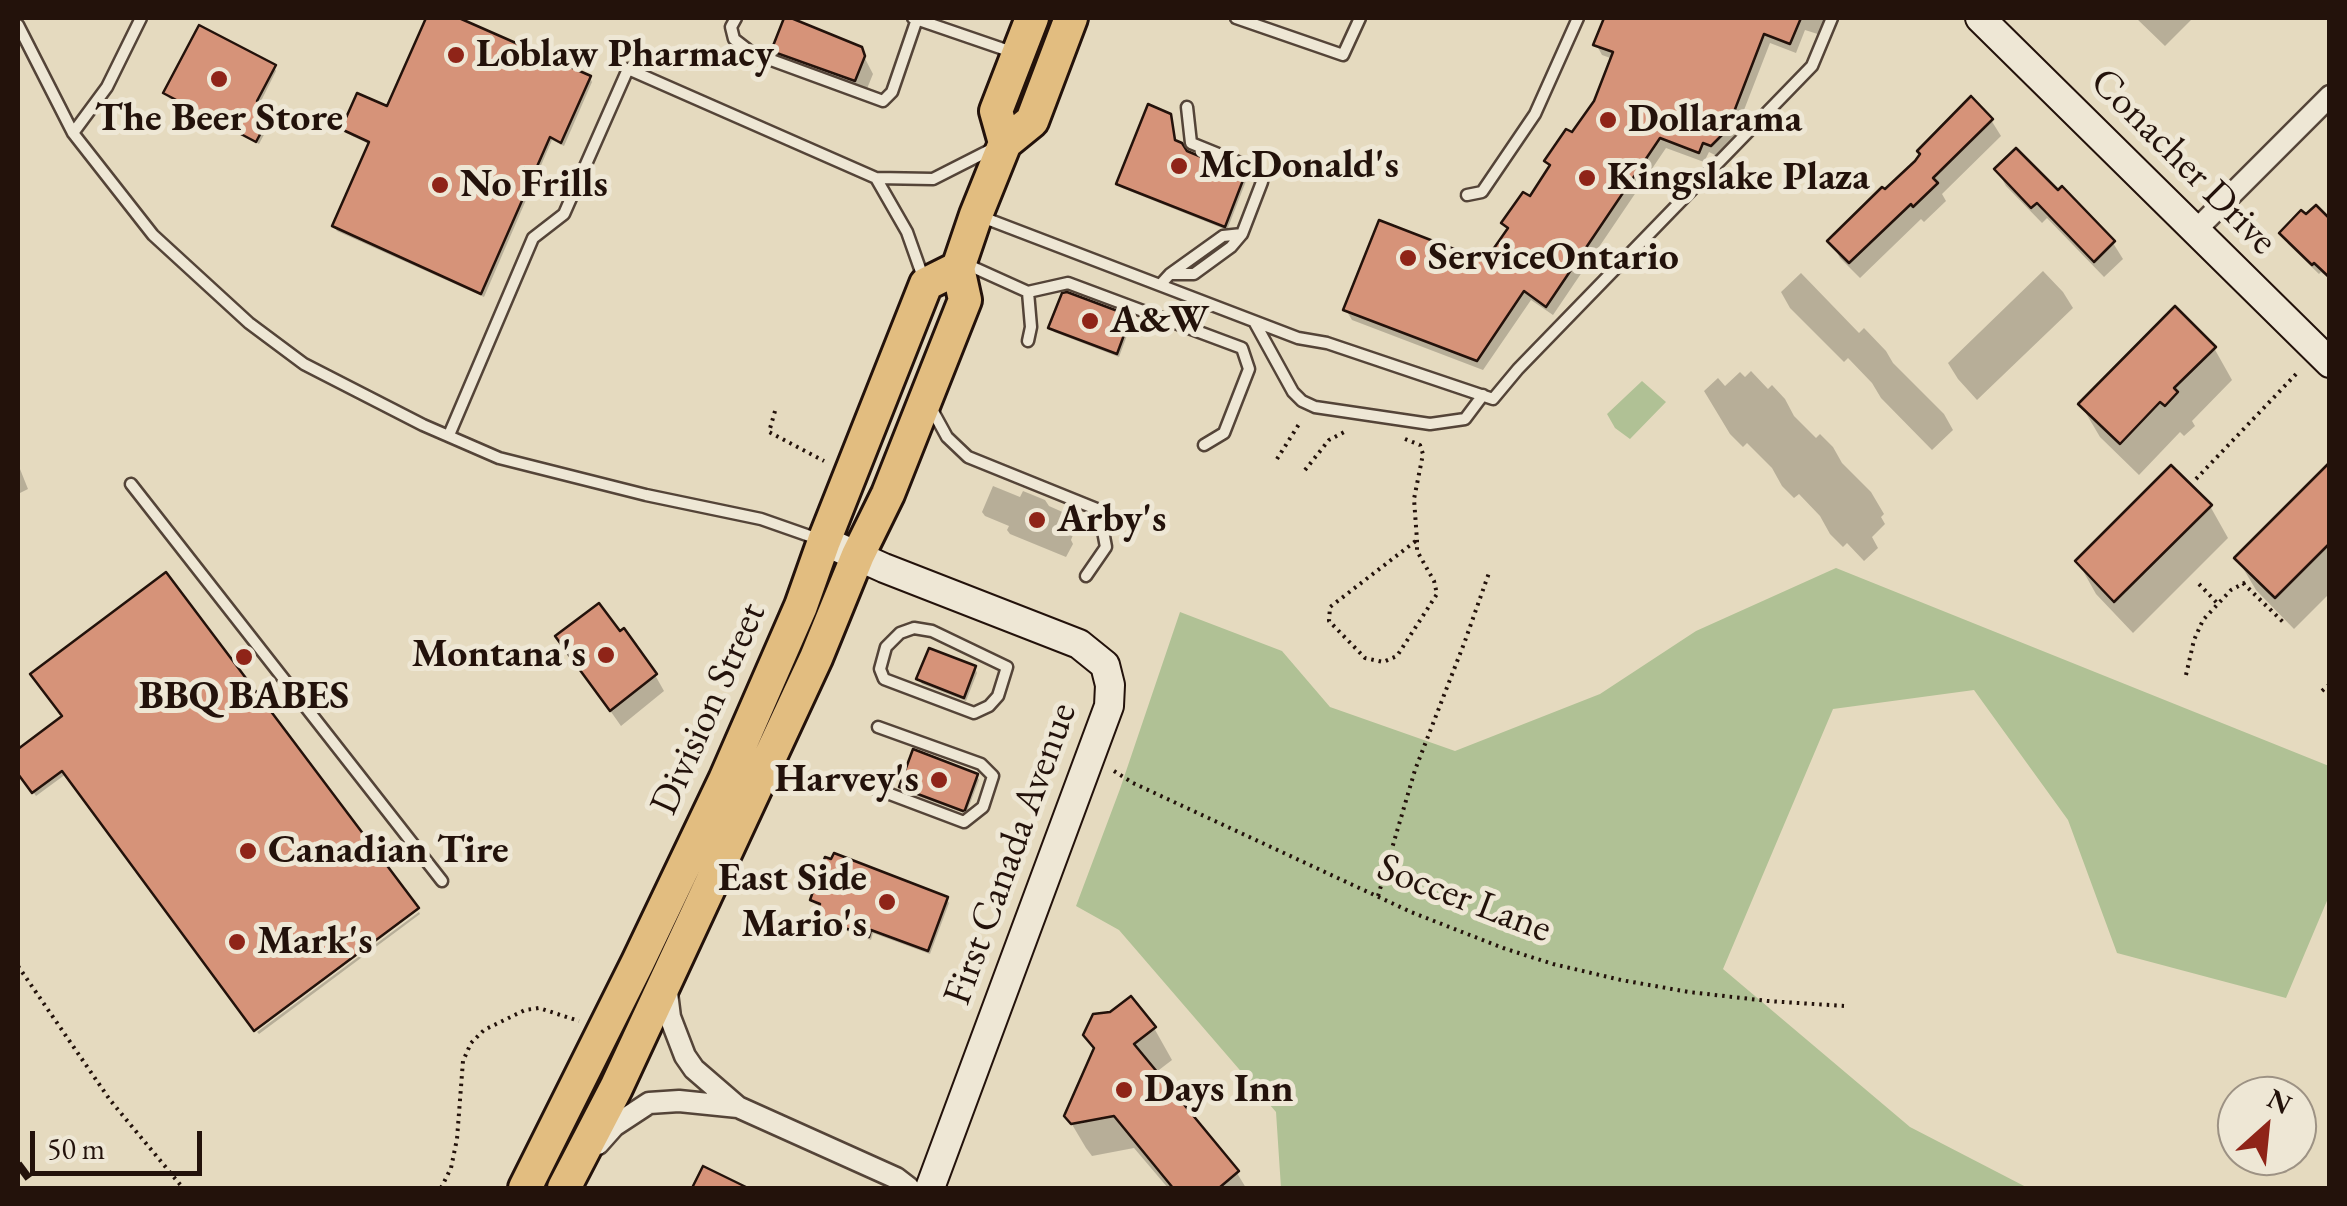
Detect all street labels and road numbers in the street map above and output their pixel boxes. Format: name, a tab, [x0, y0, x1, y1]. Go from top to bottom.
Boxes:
street label: Conacher Drive	[2080, 59, 2286, 265]
street label: Division Street	[641, 596, 777, 822]
street label: First Canada Avenue	[934, 697, 1088, 1011]
street label: Soccer Lane	[1370, 844, 1558, 954]

